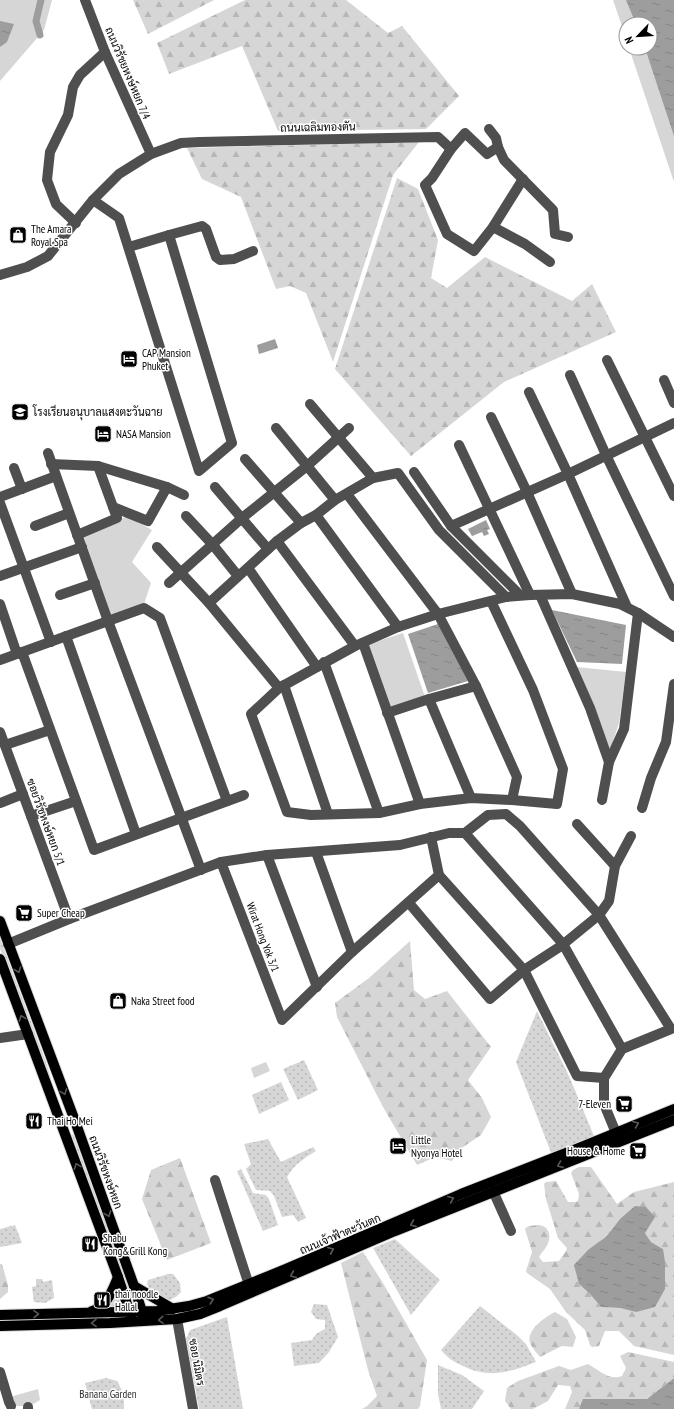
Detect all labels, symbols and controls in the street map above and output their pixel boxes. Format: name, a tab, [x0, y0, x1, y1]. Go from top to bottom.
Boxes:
north arrow	[618, 16, 658, 56]
street label: ถนนวิรัชยหงษ์หยก 7/4	[102, 24, 155, 121]
text: N	[621, 35, 637, 46]
street label: ถนนเฉลิมทองตัน	[280, 119, 356, 135]
place label: The Amara Royal Spa	[31, 222, 72, 249]
shop icon: The Amara Royal Spa	[8, 225, 28, 245]
place label: CAP Mansion Phuket	[142, 346, 191, 373]
hotel icon: CAP Mansion Phuket	[119, 349, 139, 369]
school or university icon: โรงเรียนอนุบาลแสงตะวันฉาย	[10, 402, 30, 422]
place label: โรงเรียนอนุบาลแสงตะวันฉาย	[32, 404, 163, 421]
hotel icon: NASA Mansion	[93, 424, 113, 444]
place label: NASA Mansion	[116, 427, 171, 441]
street label: ซอยวิรัชหงษ์หยก 5/1	[24, 776, 69, 868]
street label: Wirat Hong Yok 3/1	[243, 900, 283, 974]
supermarket icon: Super Cheap	[14, 903, 34, 923]
place label: Super Cheap	[37, 906, 85, 920]
one-way arrow	[14, 967, 22, 974]
shop icon: Naka Street food	[108, 991, 128, 1011]
place label: Naka Street food	[131, 994, 195, 1008]
one-way arrow	[18, 1015, 27, 1022]
one-way arrow	[60, 1089, 68, 1096]
supermarket icon: 7-Eleven	[614, 1094, 634, 1114]
place label: 7-Eleven	[578, 1097, 611, 1111]
restaurant icon: Thai Ho Mei	[24, 1111, 44, 1131]
place label: Thai Ho Mei	[47, 1114, 93, 1128]
one-way arrow	[633, 1121, 640, 1129]
street label: ถนนวิรัชหงษ์หยก	[86, 1133, 127, 1211]
place label: Little Nyonya Hotel	[411, 1133, 463, 1160]
hotel icon: Little Nyonya Hotel	[388, 1136, 408, 1156]
supermarket icon: House & Home	[628, 1141, 648, 1161]
place label: House & Home	[567, 1144, 625, 1158]
one-way arrow	[556, 1161, 563, 1169]
one-way arrow	[74, 1163, 82, 1170]
one-way arrow	[446, 1196, 454, 1204]
one-way arrow	[104, 1211, 112, 1218]
street label: ถนนเจ้าฟ้าตะวันตก	[297, 1211, 383, 1257]
one-way arrow	[409, 1219, 417, 1227]
place label: Shabu Kong&Grill Kong	[103, 1231, 167, 1258]
restaurant icon: Shabu Kong&Grill Kong	[80, 1234, 100, 1254]
one-way arrow	[327, 1247, 335, 1255]
one-way arrow	[290, 1270, 298, 1278]
place label: thaï noodle Hallal	[115, 1287, 159, 1314]
restaurant icon: thaï noodle Hallal	[92, 1290, 112, 1310]
one-way arrow	[207, 1296, 214, 1305]
one-way arrow	[33, 1310, 39, 1319]
one-way arrow	[158, 1315, 164, 1324]
one-way arrow	[91, 1319, 97, 1328]
street label: ซอย นิมิตร	[186, 1337, 208, 1387]
park label: Banana Garden	[79, 1387, 137, 1401]

